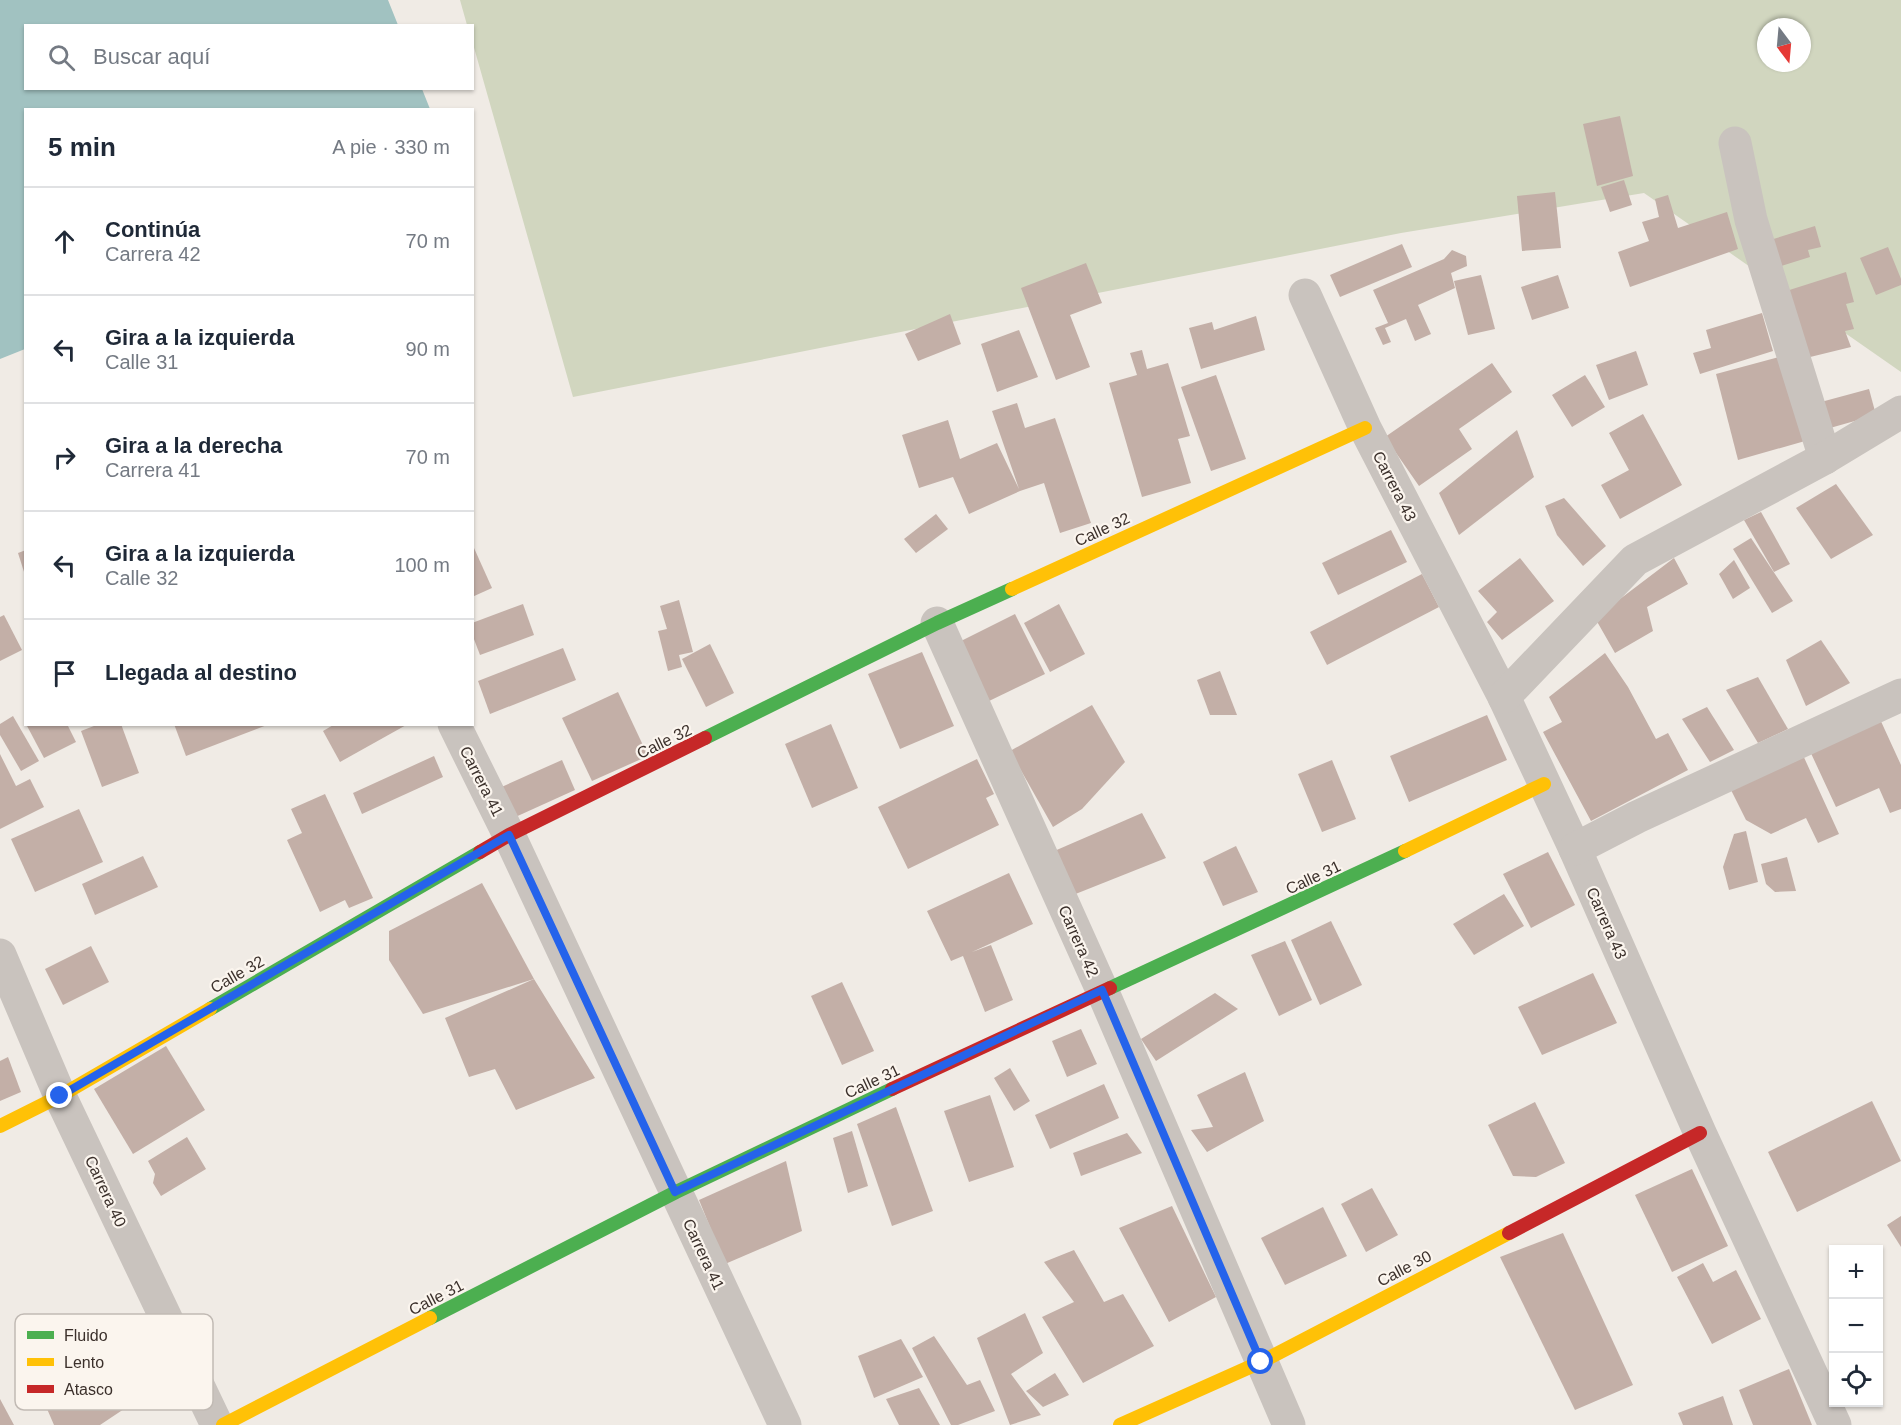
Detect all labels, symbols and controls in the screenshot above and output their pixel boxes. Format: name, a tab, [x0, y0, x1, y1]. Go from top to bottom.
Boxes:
north arrow	[1757, 18, 1811, 72]
search box	[24, 24, 474, 90]
icon: search	[45, 41, 78, 74]
text: Buscar aquí	[93, 44, 210, 69]
text: 5 min	[48, 132, 116, 162]
text: A pie · 330 m	[332, 136, 450, 158]
text: Continúa	[105, 217, 200, 242]
icon: ahead	[48, 225, 81, 258]
text: 70 m	[406, 230, 450, 252]
text: Carrera 42	[105, 243, 201, 265]
text: Gira a la izquierda	[105, 325, 295, 350]
icon: left	[48, 333, 81, 366]
text: 90 m	[406, 338, 450, 360]
text: Calle 31	[105, 351, 178, 373]
text: Gira a la derecha	[105, 433, 282, 458]
icon: right	[48, 441, 81, 474]
text: 70 m	[406, 446, 450, 468]
street label: Carrera 43	[1370, 448, 1420, 524]
text: Carrera 41	[105, 459, 201, 481]
street label: Calle 32	[1072, 509, 1132, 550]
text: Gira a la izquierda	[105, 541, 295, 566]
icon: left	[48, 549, 81, 582]
text: 100 m	[394, 554, 450, 576]
text: Calle 32	[105, 567, 178, 589]
icon: arrive	[48, 657, 81, 690]
text: Llegada al destino	[105, 660, 297, 685]
street label: Calle 32	[634, 721, 694, 762]
street label: Carrera 41	[457, 743, 507, 819]
street label: Calle 31	[1283, 857, 1343, 898]
street label: Carrera 43	[1583, 885, 1630, 962]
street label: Carrera 42	[1055, 903, 1102, 980]
street label: Calle 32	[208, 952, 267, 996]
street label: Calle 31	[842, 1061, 902, 1102]
route end	[46, 1082, 72, 1108]
street label: Carrera 40	[82, 1153, 129, 1230]
street label: Carrera 41	[680, 1216, 727, 1293]
map controls	[1829, 1245, 1883, 1407]
button: +	[1829, 1245, 1883, 1299]
street label: Calle 30	[1374, 1247, 1434, 1290]
street label: Calle 31	[406, 1277, 466, 1318]
button: −	[1829, 1299, 1883, 1353]
legend	[15, 1314, 213, 1410]
text: Fluido	[64, 1327, 108, 1344]
route start	[1247, 1348, 1273, 1374]
button: locate	[1829, 1353, 1883, 1407]
text: Lento	[64, 1354, 104, 1371]
text: Atasco	[64, 1381, 113, 1398]

